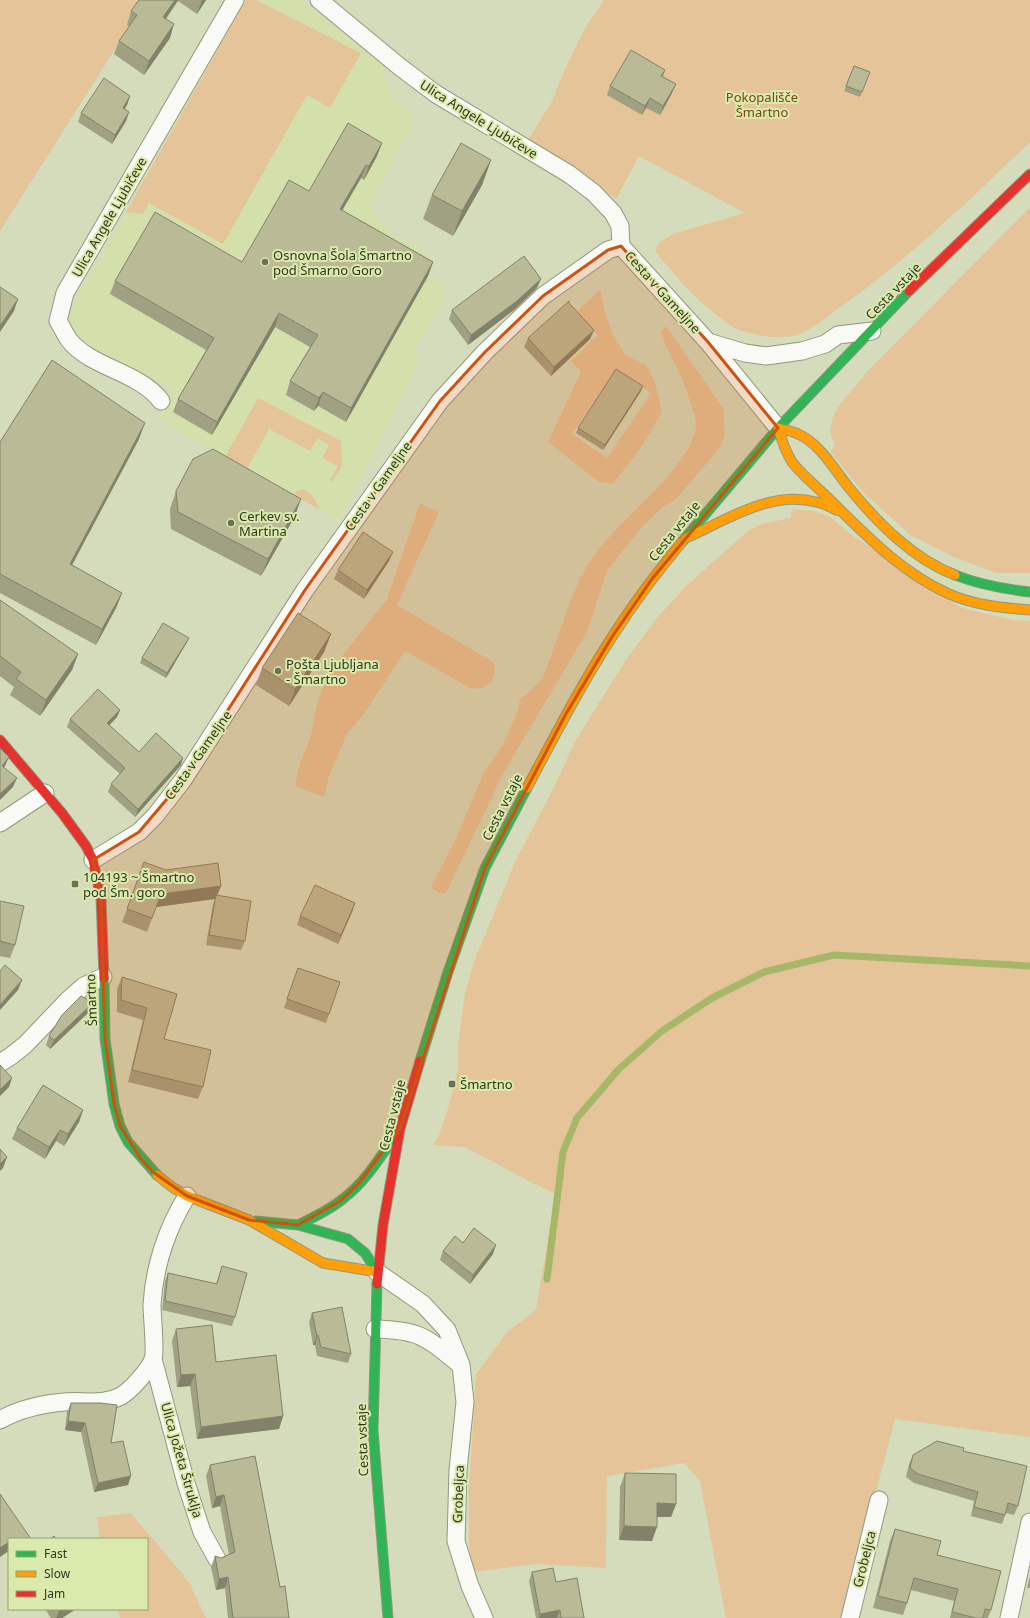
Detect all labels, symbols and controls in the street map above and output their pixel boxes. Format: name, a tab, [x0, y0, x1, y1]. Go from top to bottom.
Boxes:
street label: Ulica Angele Ljubičeve	[417, 75, 541, 163]
park label: Pokopališče Šmartno	[726, 88, 798, 121]
street label: Ulica Angele Ljubičeve	[67, 154, 151, 280]
place label: Osnovna Šola Šmartno pod Šmarno Goro	[273, 246, 412, 279]
street label: Cesta v Gameljne	[621, 247, 705, 337]
marker: Osnovna Šola Šmartno pod Šmarno Goro	[260, 257, 270, 267]
street label: Cesta vstaje	[861, 259, 925, 323]
street label: Cesta v Gameljne	[340, 438, 416, 534]
street label: Cesta vstaje	[644, 497, 704, 565]
place label: Cerkev sv. Martina	[239, 507, 300, 540]
marker: Cerkev sv. Martina	[226, 518, 236, 528]
place label: Pošta Ljubljana - Šmartno	[286, 655, 379, 688]
marker: Pošta Ljubljana - Šmartno	[273, 666, 283, 676]
street label: Cesta v Gameljne	[160, 707, 236, 803]
street label: Cesta vstaje	[477, 771, 527, 843]
place label: 104193 ~ Šmartno pod Šm. goro	[83, 868, 194, 901]
marker: 104193 ~ Šmartno pod Šm. goro	[70, 879, 80, 889]
street label: Šmartno	[81, 973, 101, 1027]
place label: Šmartno	[460, 1075, 513, 1093]
street label: Cesta vstaje	[374, 1078, 410, 1152]
marker: Šmartno	[447, 1079, 457, 1089]
street label: Ulica Jožeta Štruklja	[157, 1400, 207, 1520]
street label: Cesta vstaje	[352, 1403, 372, 1477]
street label: Grobeljca	[448, 1465, 468, 1523]
street label: Grobeljca	[848, 1529, 880, 1589]
legend	[8, 1538, 148, 1610]
text: Fast	[44, 1545, 68, 1562]
text: Slow	[44, 1565, 71, 1582]
text: Jam	[43, 1585, 65, 1602]

